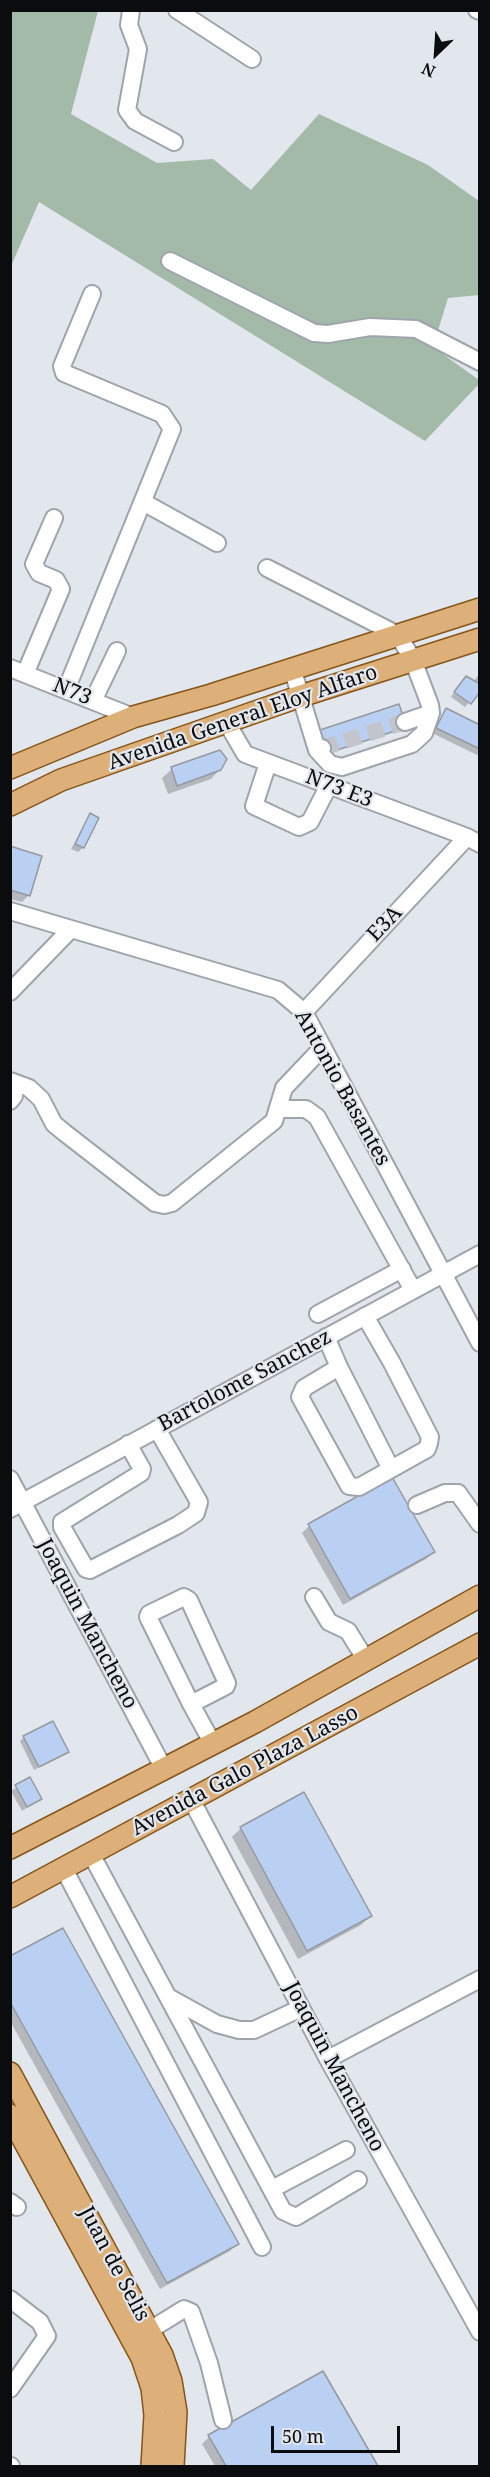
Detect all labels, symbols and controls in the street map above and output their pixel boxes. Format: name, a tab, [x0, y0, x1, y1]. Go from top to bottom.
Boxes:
north arrow	[406, 24, 466, 84]
text: N	[418, 58, 439, 83]
street label: Avenida General Eloy Alfaro	[105, 660, 381, 776]
street label: N73	[49, 673, 95, 711]
street label: N73 E3	[302, 765, 376, 813]
street label: E3A	[362, 901, 408, 947]
street label: Antonio Basantes	[289, 1006, 395, 1170]
street label: Bartolome Sanchez	[154, 1325, 336, 1437]
street label: Joaquin Mancheno	[32, 1535, 142, 1713]
street label: Avenida Galo Plaza Lasso	[127, 1700, 363, 1842]
street label: Joaquin Mancheno	[279, 1978, 389, 2156]
street label: Juan de Selis	[73, 2202, 155, 2326]
scale bar	[274, 2414, 403, 2452]
text: 50 m	[282, 2424, 324, 2448]

